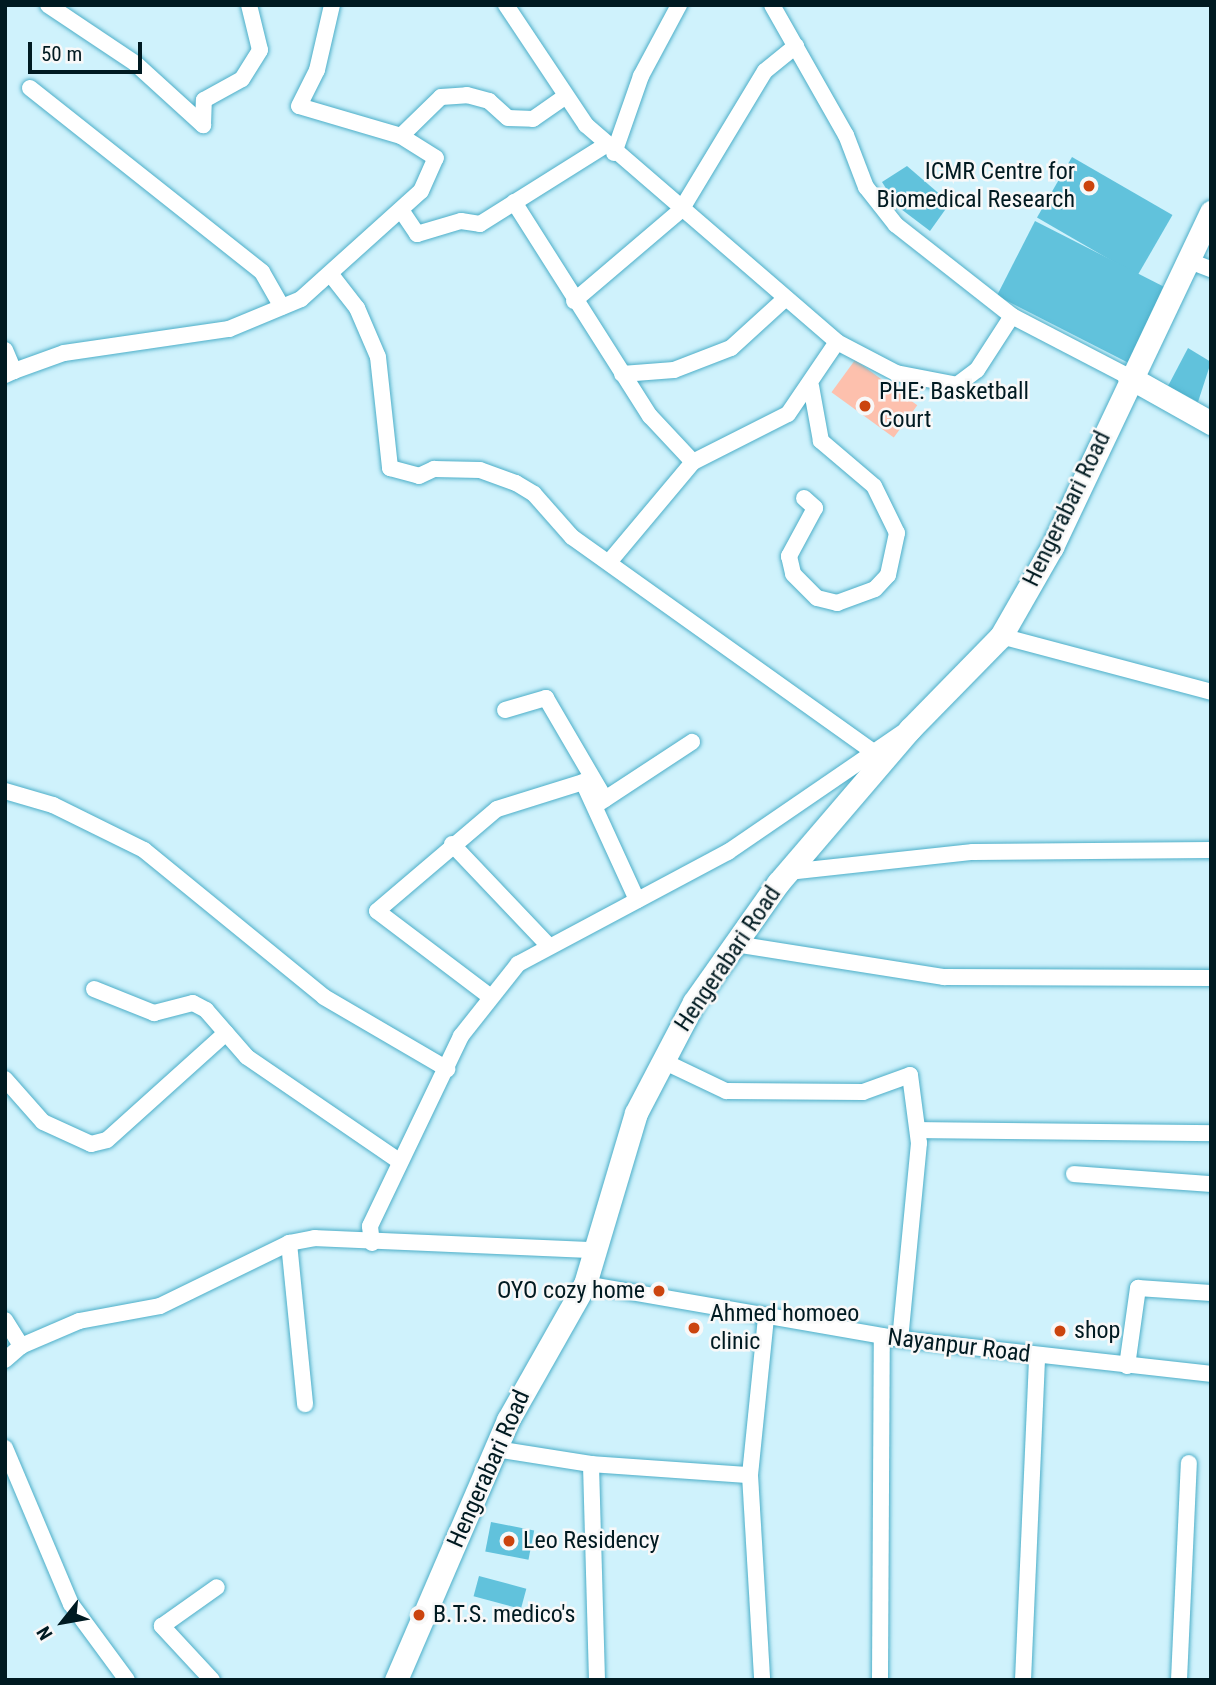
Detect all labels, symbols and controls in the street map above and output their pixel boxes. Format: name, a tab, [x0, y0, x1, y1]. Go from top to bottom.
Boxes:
scale bar	[32, 28, 145, 72]
text: 50 m	[41, 42, 82, 66]
place label: ICMR Centre for Biomedical Research	[877, 158, 1075, 214]
marker: ICMR Centre for Biomedical Research	[1081, 178, 1097, 194]
place label: PHE: Basketball Court	[879, 378, 1029, 434]
marker: PHE: Basketball Court	[857, 398, 873, 414]
street label: Hengerabari Road	[1017, 427, 1117, 591]
street label: Hengerabari Road	[669, 881, 787, 1037]
place label: OYO cozy home	[497, 1277, 645, 1305]
marker: OYO cozy home	[651, 1283, 667, 1299]
place label: Ahmed homoeo clinic	[710, 1300, 859, 1356]
place label: shop	[1074, 1317, 1120, 1345]
marker: Ahmed homoeo clinic	[684, 1318, 704, 1338]
street label: Nayanpur Road	[886, 1323, 1032, 1369]
marker: shop	[1052, 1323, 1068, 1339]
street label: Hengerabari Road	[441, 1386, 537, 1552]
place label: Leo Residency	[523, 1527, 660, 1555]
marker: Leo Residency	[501, 1533, 517, 1549]
north arrow	[28, 1587, 98, 1657]
place label: B.T.S. medico's	[433, 1601, 575, 1629]
marker: B.T.S. medico's	[411, 1607, 427, 1623]
text: N	[32, 1622, 57, 1644]

